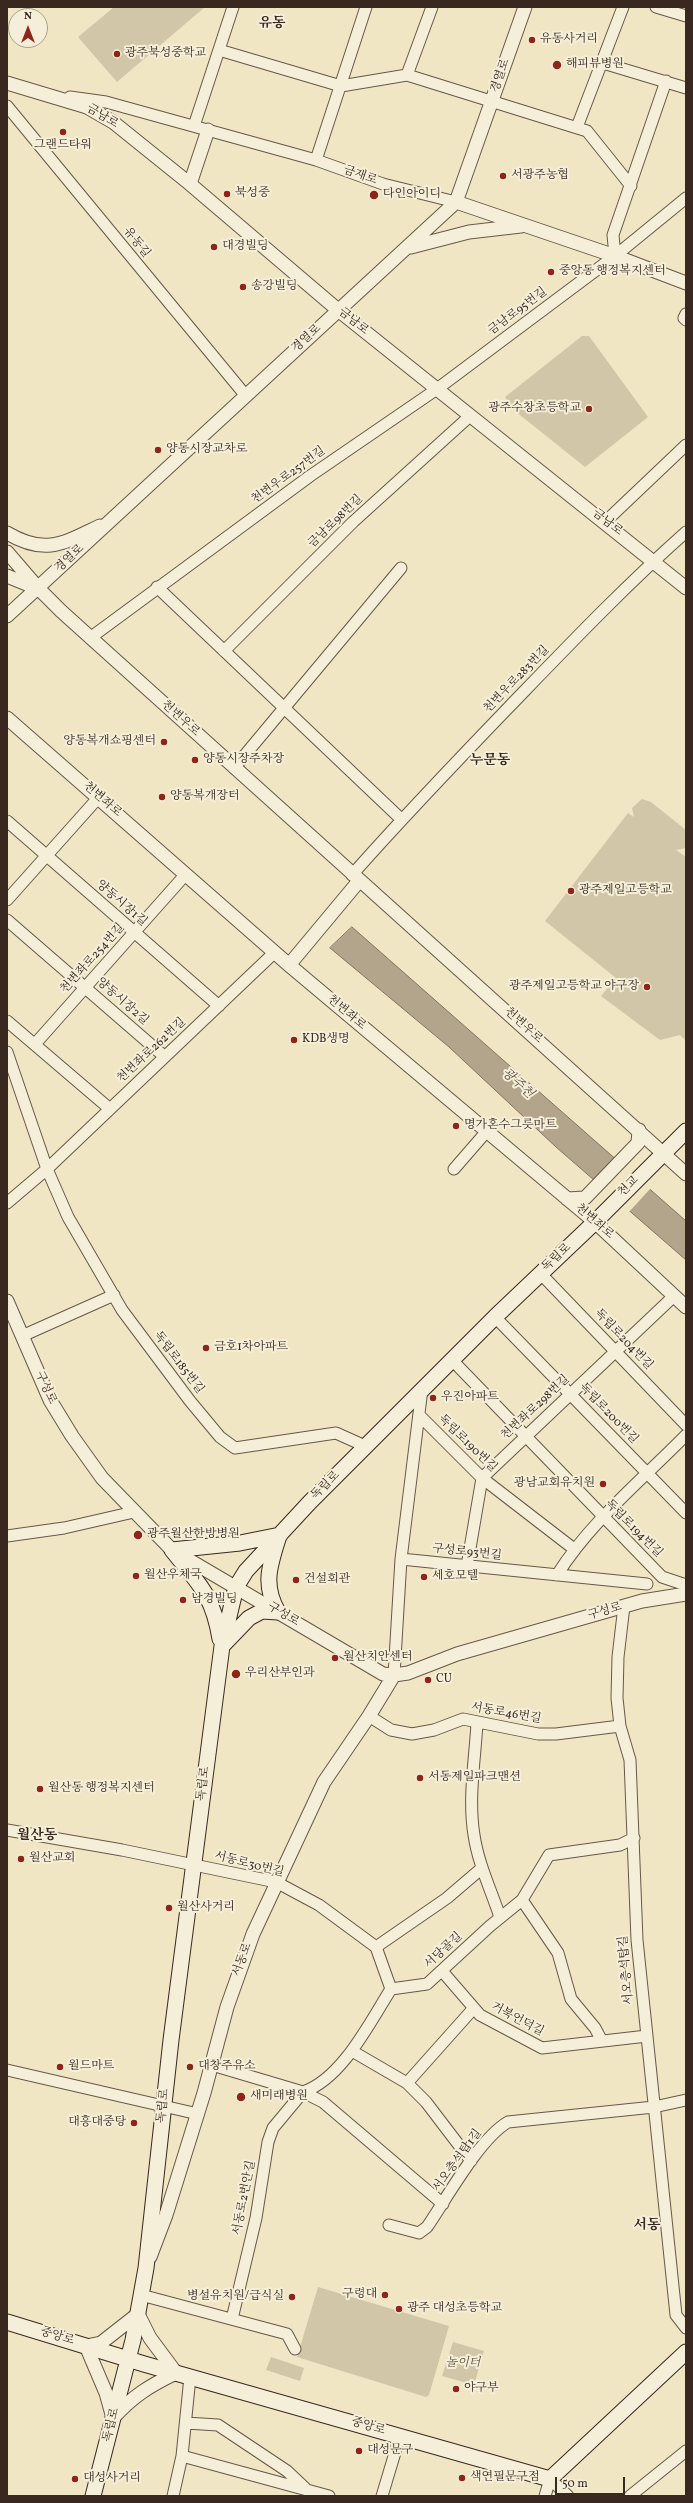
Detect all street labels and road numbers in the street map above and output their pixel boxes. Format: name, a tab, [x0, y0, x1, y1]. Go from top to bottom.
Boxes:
street label: 경열로	[489, 57, 513, 95]
street label: 금남로	[83, 102, 121, 132]
street label: 금재로	[341, 164, 379, 188]
street label: 유동길	[119, 225, 153, 261]
street label: 금남로95번길	[486, 285, 550, 339]
street label: 금남로	[335, 305, 371, 339]
street label: 경열로	[289, 322, 325, 356]
street label: 천변우로257번길	[249, 444, 329, 508]
street label: 금남로98번길	[306, 492, 366, 552]
street label: 금남로	[589, 507, 625, 539]
street label: 경열로	[52, 542, 88, 576]
street label: 천변우로283번길	[481, 643, 553, 717]
street label: 천변우로	[158, 698, 202, 740]
street label: 천변좌로	[80, 779, 124, 821]
street label: 양동시장1길	[93, 878, 149, 930]
street label: 천변좌로254번길	[58, 921, 128, 997]
street label: 양동시장2길	[93, 975, 151, 1029]
street label: 천변좌로	[324, 993, 368, 1033]
street label: 천변우로	[501, 1005, 545, 1047]
street label: 천변좌로262번길	[115, 1016, 189, 1086]
street label: 천교	[616, 1174, 642, 1200]
street label: 천변좌로	[572, 1201, 616, 1243]
street label: 독립로	[539, 1241, 575, 1275]
street label: 독립로204번길	[591, 1307, 655, 1373]
street label: 독립로185번길	[150, 1329, 206, 1397]
street label: 구성로	[31, 1369, 59, 1407]
street label: 천변좌로298번길	[499, 1373, 573, 1443]
street label: 독립로200번길	[575, 1381, 641, 1447]
street label: 독립로190번길	[435, 1412, 499, 1476]
street label: 독립로	[309, 1469, 343, 1503]
street label: 독립로194번길	[601, 1497, 665, 1561]
street label: 구성로93번길	[431, 1542, 503, 1564]
street label: 구성로	[264, 1600, 302, 1630]
street label: 구성로	[586, 1600, 624, 1624]
street label: 서동로46번길	[470, 1701, 542, 1727]
street label: 독립로	[195, 1766, 213, 1802]
street label: 서동로30번길	[213, 1849, 285, 1881]
street label: 서당골길	[422, 1930, 466, 1972]
street label: 서오층석탑길	[617, 1935, 637, 2005]
street label: 서동로	[230, 1941, 256, 1979]
street label: 거북언덕길	[488, 2000, 546, 2040]
street label: 독립로	[155, 2088, 173, 2124]
street label: 서오층석탑1길	[430, 2127, 486, 2195]
street label: 서동로2번안길	[231, 2159, 259, 2237]
street label: 중앙로	[38, 2325, 76, 2349]
street label: 독립로	[101, 2406, 123, 2444]
street label: 중앙로	[349, 2415, 387, 2439]

